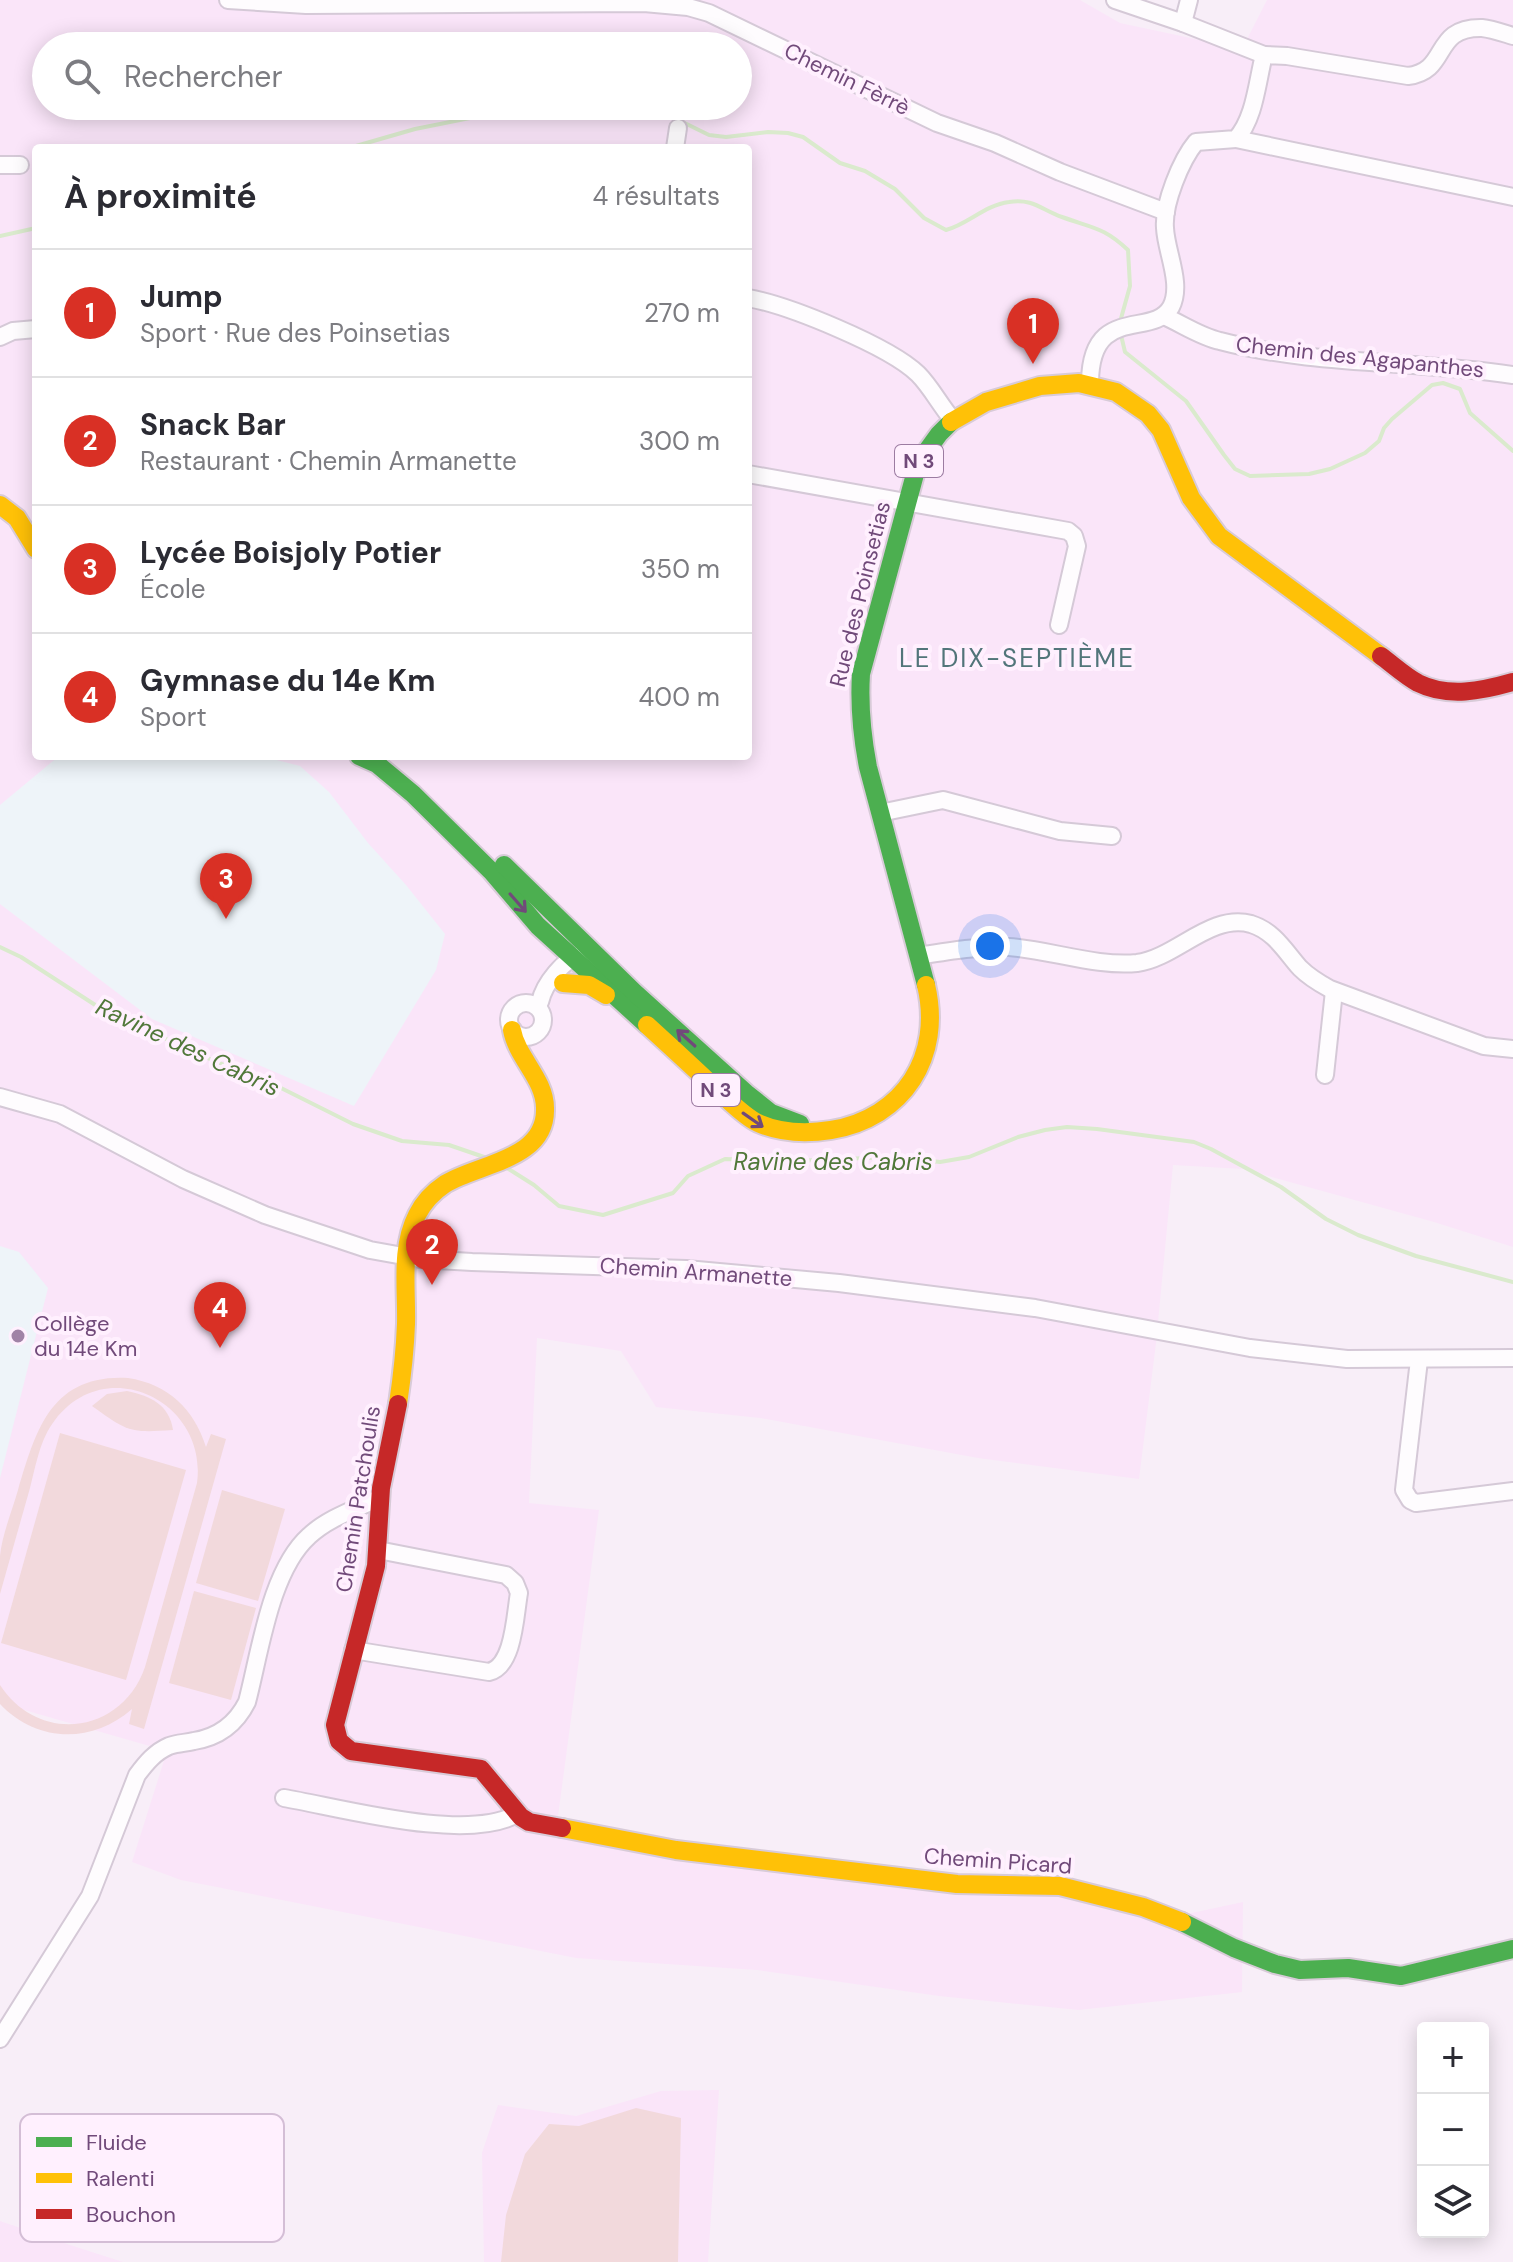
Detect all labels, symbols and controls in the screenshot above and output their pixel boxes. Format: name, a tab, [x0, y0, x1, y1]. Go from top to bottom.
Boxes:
search box	[32, 32, 752, 120]
street label: Chemin Fèrrè	[779, 36, 915, 122]
icon: search	[60, 54, 104, 98]
text: Rechercher	[124, 57, 283, 96]
text: À proximité	[64, 174, 257, 219]
text: 4 résultats	[592, 179, 720, 213]
text: Jump	[140, 277, 223, 316]
text: 1	[85, 296, 95, 330]
text: 270 m	[644, 296, 720, 330]
pin: 1	[1007, 298, 1059, 364]
text: Sport · Rue des Poinsetias	[140, 316, 451, 350]
street label: Chemin des Agapanthes	[1234, 330, 1486, 384]
text: Snack Bar	[140, 405, 286, 444]
text: 2	[82, 424, 98, 458]
text: 300 m	[639, 424, 720, 458]
text: Restaurant · Chemin Armanette	[140, 444, 517, 478]
road number: N 3	[895, 445, 943, 477]
street label: Rue des Poinsetias	[823, 498, 897, 690]
text: Lycée Boisjoly Potier	[140, 533, 441, 572]
text: 3	[82, 552, 98, 586]
text: 350 m	[641, 552, 720, 586]
text: École	[140, 572, 206, 606]
district label: LE DIX-SEPTIÈME	[899, 641, 1135, 675]
text: Gymnase du 14e Km	[140, 661, 435, 700]
text: 4	[82, 680, 98, 714]
text: 400 m	[639, 680, 720, 714]
text: Sport	[140, 700, 207, 734]
pin: 3	[200, 853, 252, 919]
one-way arrow	[509, 892, 527, 912]
your location	[970, 926, 1010, 966]
water label: Ravine des Cabris	[91, 991, 285, 1103]
one-way arrow	[676, 1029, 696, 1048]
road number: N 3	[692, 1074, 740, 1106]
one-way arrow	[741, 1112, 763, 1128]
water label: Ravine des Cabris	[733, 1146, 933, 1177]
pin: 2	[406, 1219, 458, 1285]
street label: Chemin Armanette	[599, 1251, 793, 1293]
pin: 4	[194, 1282, 246, 1348]
place label: Collège du 14e Km	[34, 1309, 137, 1363]
marker: Collège du 14e Km	[9, 1327, 27, 1345]
street label: Chemin Patchoulis	[329, 1404, 387, 1594]
street label: Chemin Picard	[923, 1841, 1073, 1881]
map controls	[1417, 2022, 1489, 2238]
button: +	[1417, 2022, 1489, 2094]
button: −	[1417, 2094, 1489, 2166]
legend	[20, 2114, 284, 2242]
text: Fluide	[86, 2128, 147, 2157]
text: Ralenti	[86, 2164, 155, 2193]
button: layers	[1417, 2166, 1489, 2238]
text: Bouchon	[86, 2200, 176, 2229]

